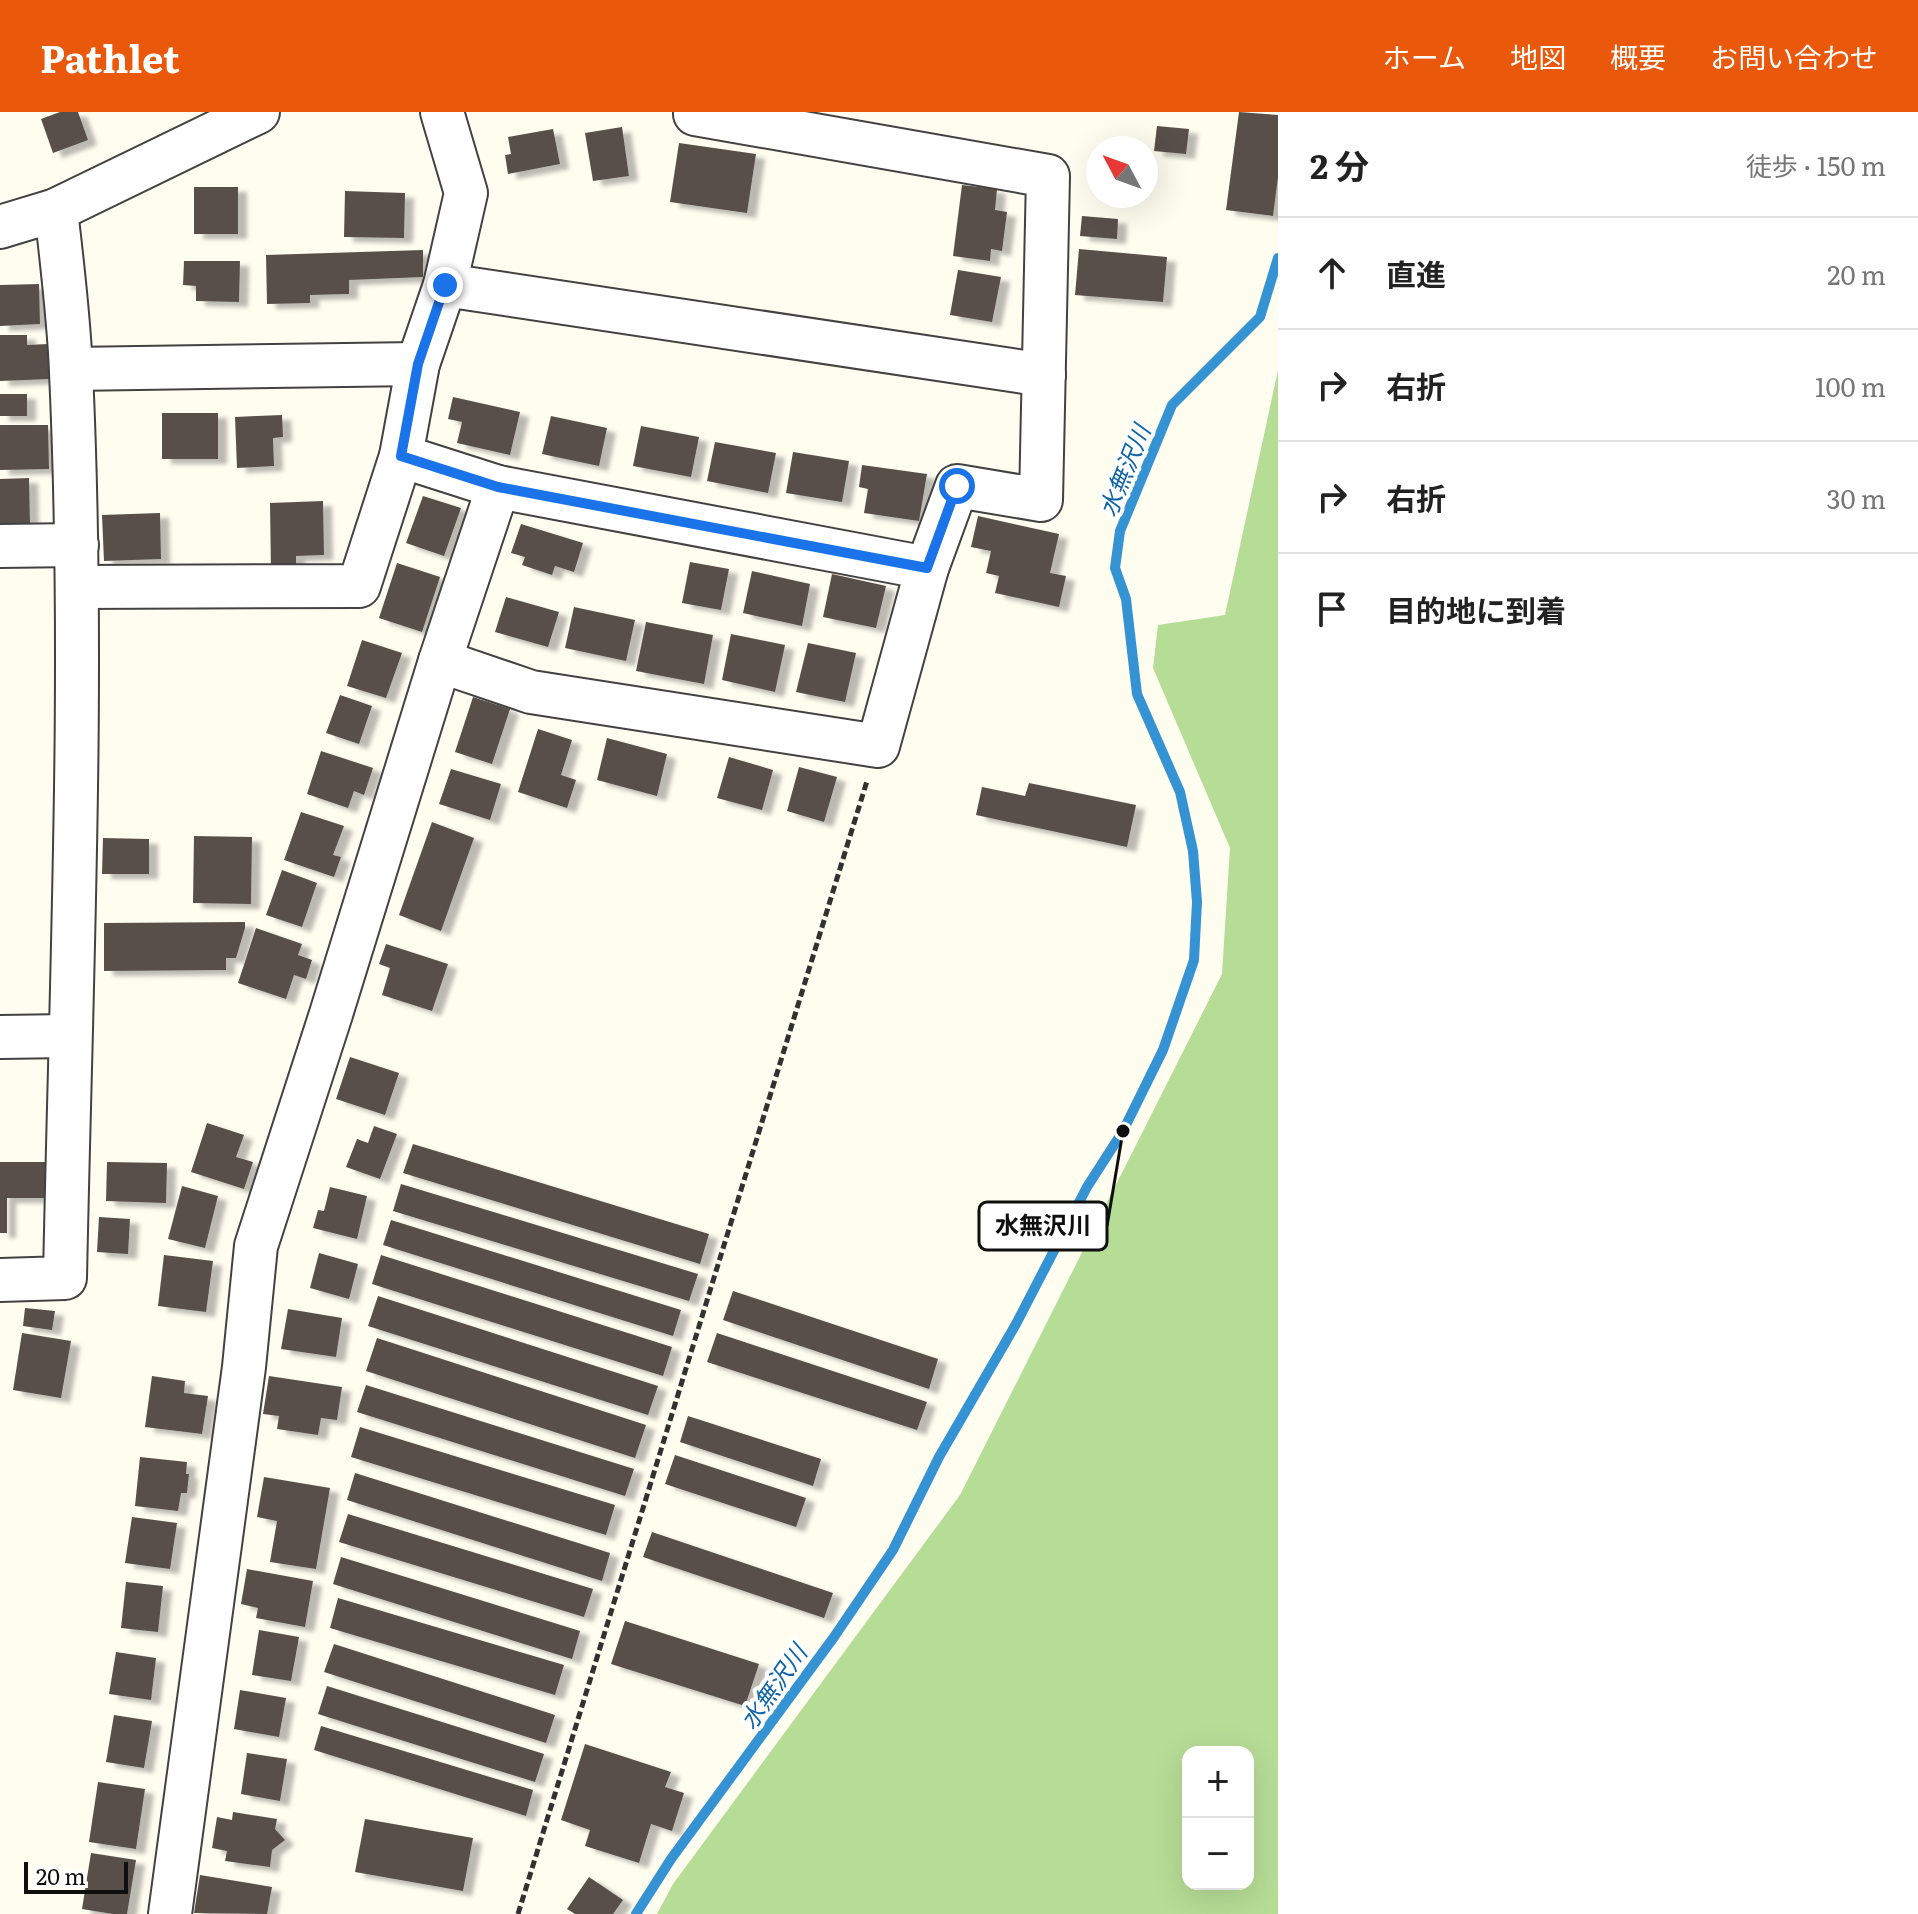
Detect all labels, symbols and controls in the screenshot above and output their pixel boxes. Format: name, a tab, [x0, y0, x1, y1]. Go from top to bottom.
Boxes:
text: Pathlet	[40, 28, 180, 85]
text: ホーム	[1383, 35, 1466, 77]
text: 地図	[1510, 35, 1566, 77]
text: 概要	[1610, 35, 1666, 77]
text: お問い合わせ	[1710, 35, 1878, 77]
north arrow	[1086, 136, 1158, 208]
text: 2 分	[1310, 139, 1369, 189]
text: 徒歩 · 150 m	[1746, 145, 1886, 184]
icon: ahead	[1310, 251, 1354, 295]
text: 直進	[1386, 251, 1446, 295]
text: 20 m	[1827, 254, 1886, 293]
route end	[427, 267, 463, 303]
icon: right	[1310, 363, 1354, 407]
text: 右折	[1386, 363, 1446, 407]
text: 100 m	[1815, 366, 1886, 405]
water label: 水無沢川	[1089, 416, 1158, 521]
route start	[939, 468, 975, 504]
icon: right	[1310, 475, 1354, 519]
text: 右折	[1386, 475, 1446, 519]
text: 30 m	[1826, 478, 1886, 517]
icon: arrive	[1310, 587, 1354, 631]
text: 目的地に到着	[1386, 587, 1566, 631]
callout: 水無沢川	[979, 1202, 1107, 1250]
text: 水無沢川	[995, 1206, 1091, 1241]
water label: 水無沢川	[730, 1634, 816, 1735]
map controls	[1182, 1746, 1254, 1890]
button: +	[1182, 1746, 1254, 1818]
button: −	[1182, 1818, 1254, 1890]
scale bar	[24, 1858, 128, 1894]
text: 20 m	[36, 1859, 86, 1892]

